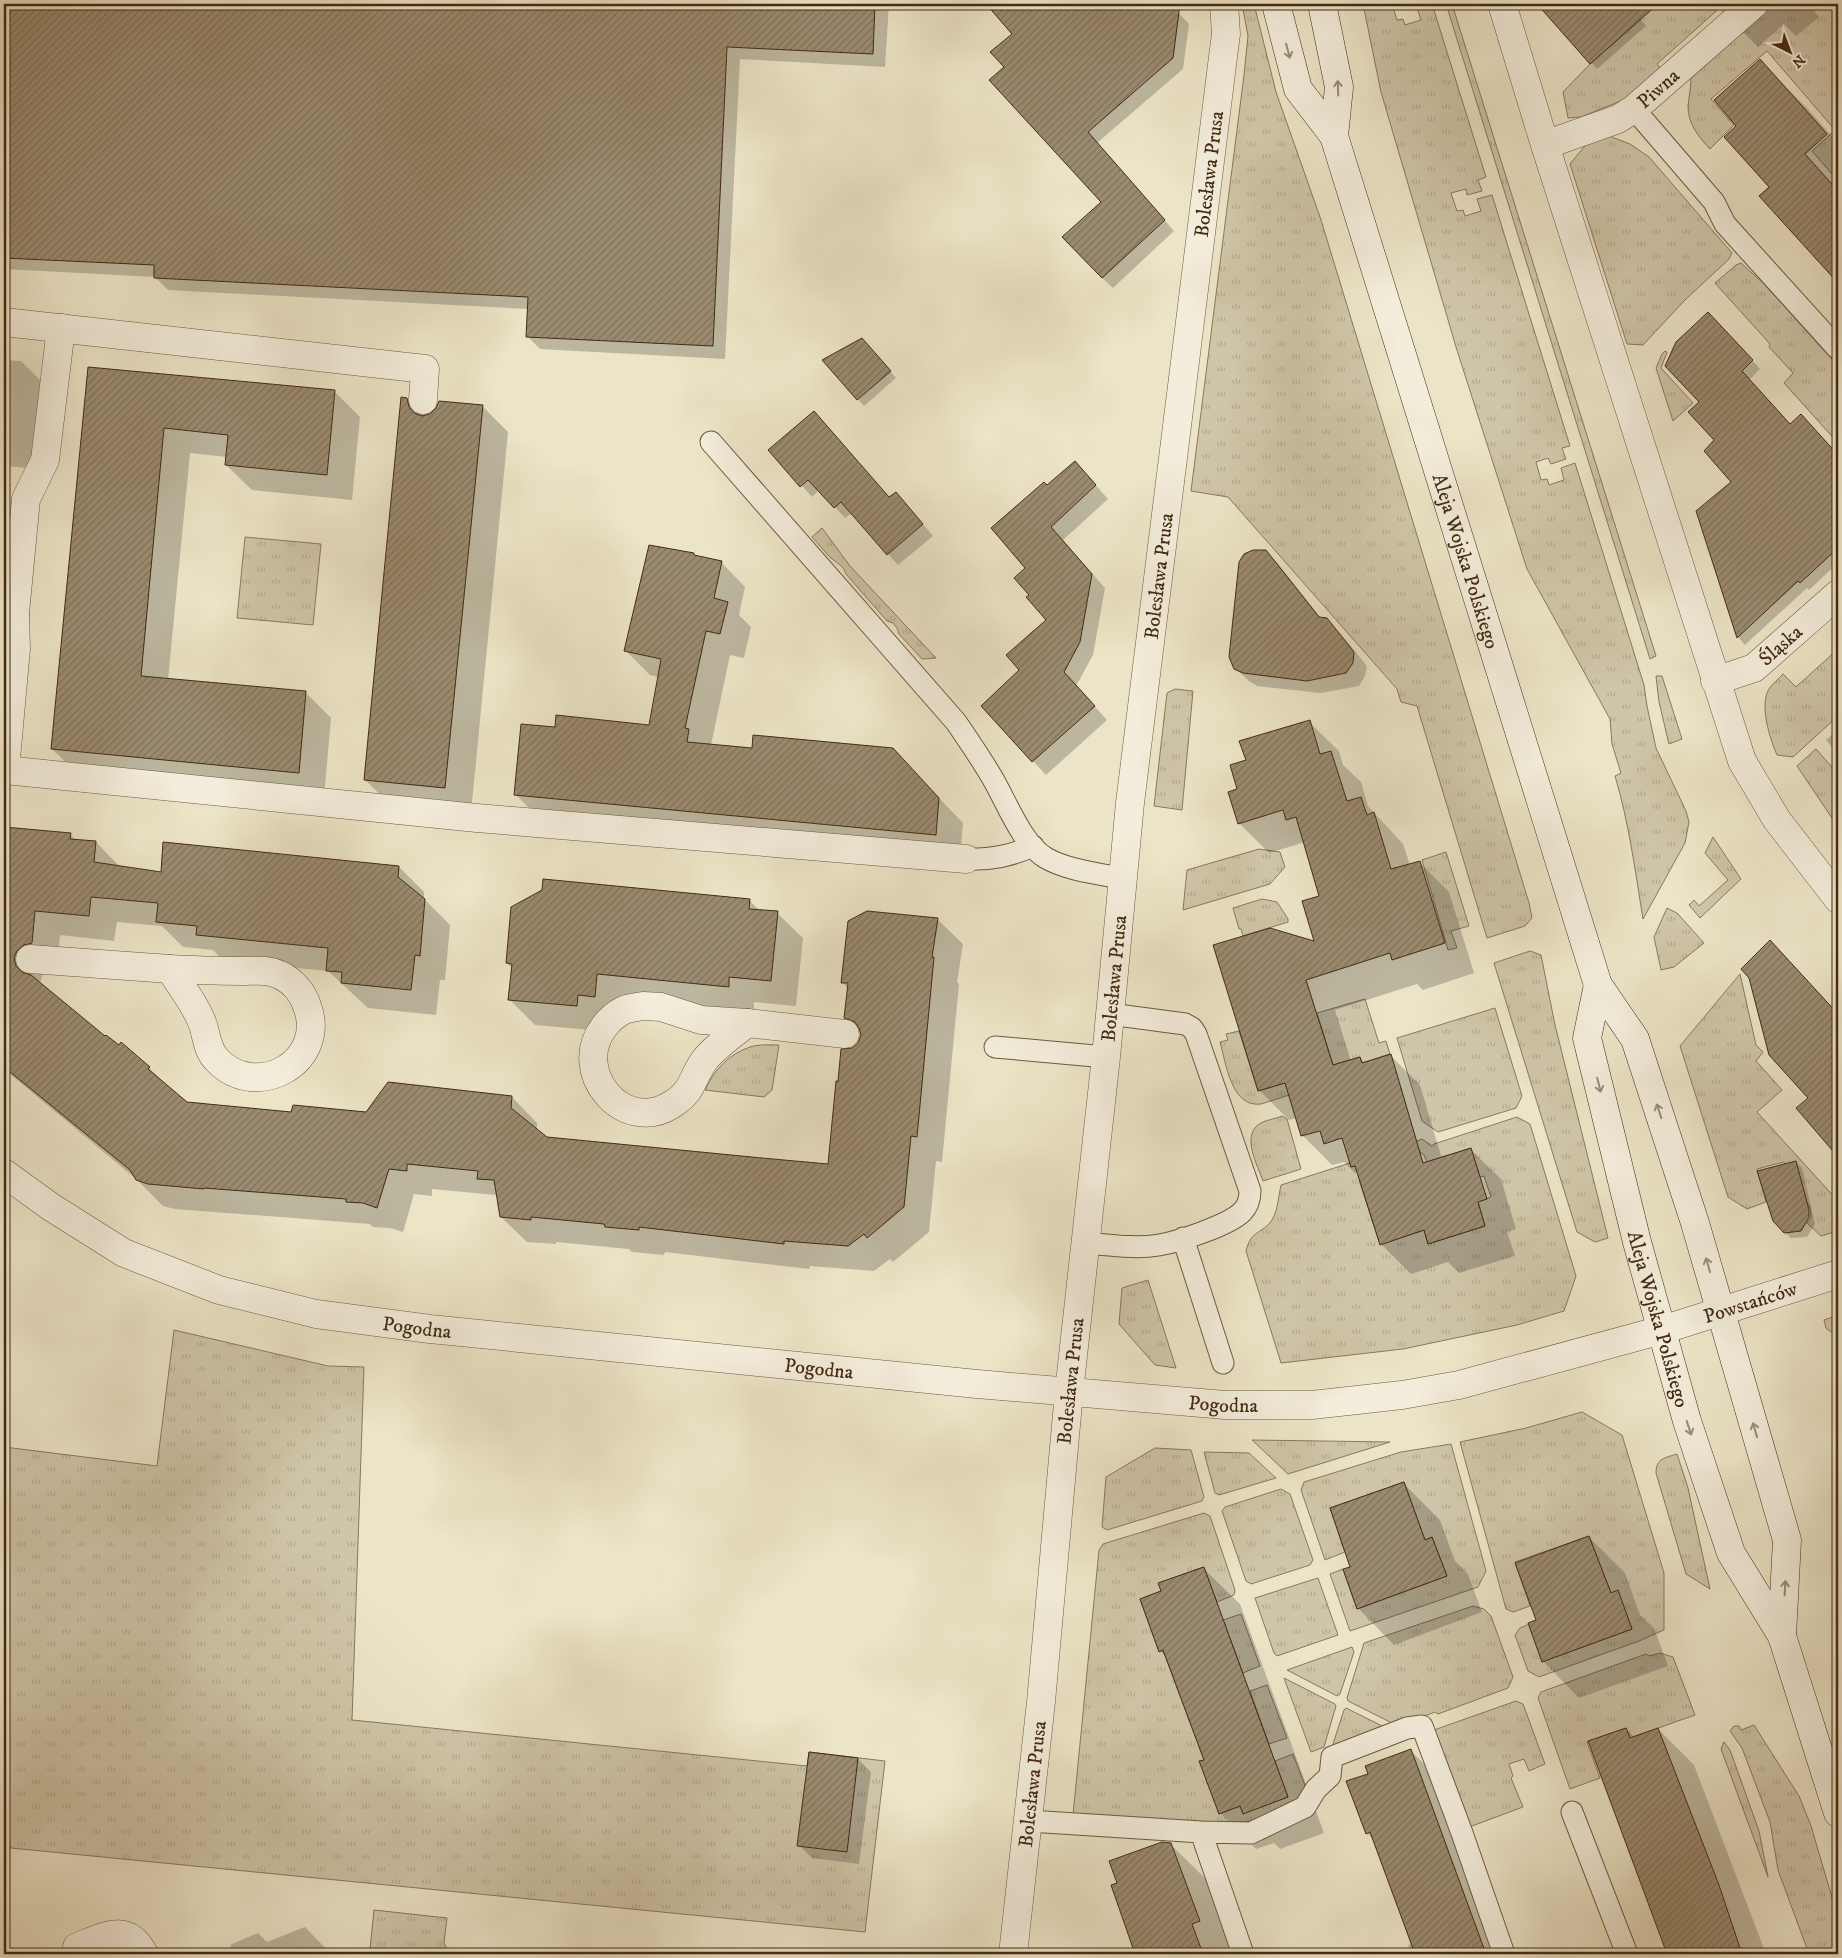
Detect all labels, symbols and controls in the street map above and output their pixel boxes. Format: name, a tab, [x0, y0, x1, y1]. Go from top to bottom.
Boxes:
north arrow	[1764, 28, 1814, 78]
one-way arrow	[1284, 42, 1293, 58]
text: N	[1787, 50, 1808, 72]
street label: Piwna	[1632, 64, 1686, 115]
one-way arrow	[1333, 80, 1343, 96]
street label: Bolesława Prusa	[1190, 109, 1230, 239]
street label: Aleja Wojska Polskiego	[1426, 471, 1504, 652]
street label: Bolesława Prusa	[1140, 511, 1180, 641]
street label: Śląska	[1753, 620, 1809, 672]
street label: Bolesława Prusa	[1096, 914, 1133, 1043]
one-way arrow	[1595, 1077, 1604, 1093]
one-way arrow	[1653, 1103, 1663, 1119]
street label: Aleja Wojska Polskiego	[1621, 1228, 1694, 1410]
one-way arrow	[1702, 1258, 1712, 1274]
street label: Powstańców	[1701, 1277, 1801, 1330]
street label: Pogodna	[381, 1312, 453, 1345]
street label: Bolesława Prusa	[1052, 1316, 1091, 1446]
street label: Pogodna	[783, 1354, 855, 1386]
street label: Pogodna	[1187, 1391, 1258, 1419]
one-way arrow	[1685, 1419, 1695, 1435]
one-way arrow	[1750, 1422, 1760, 1438]
one-way arrow	[1780, 1580, 1789, 1596]
street label: Bolesława Prusa	[1014, 1719, 1053, 1849]

